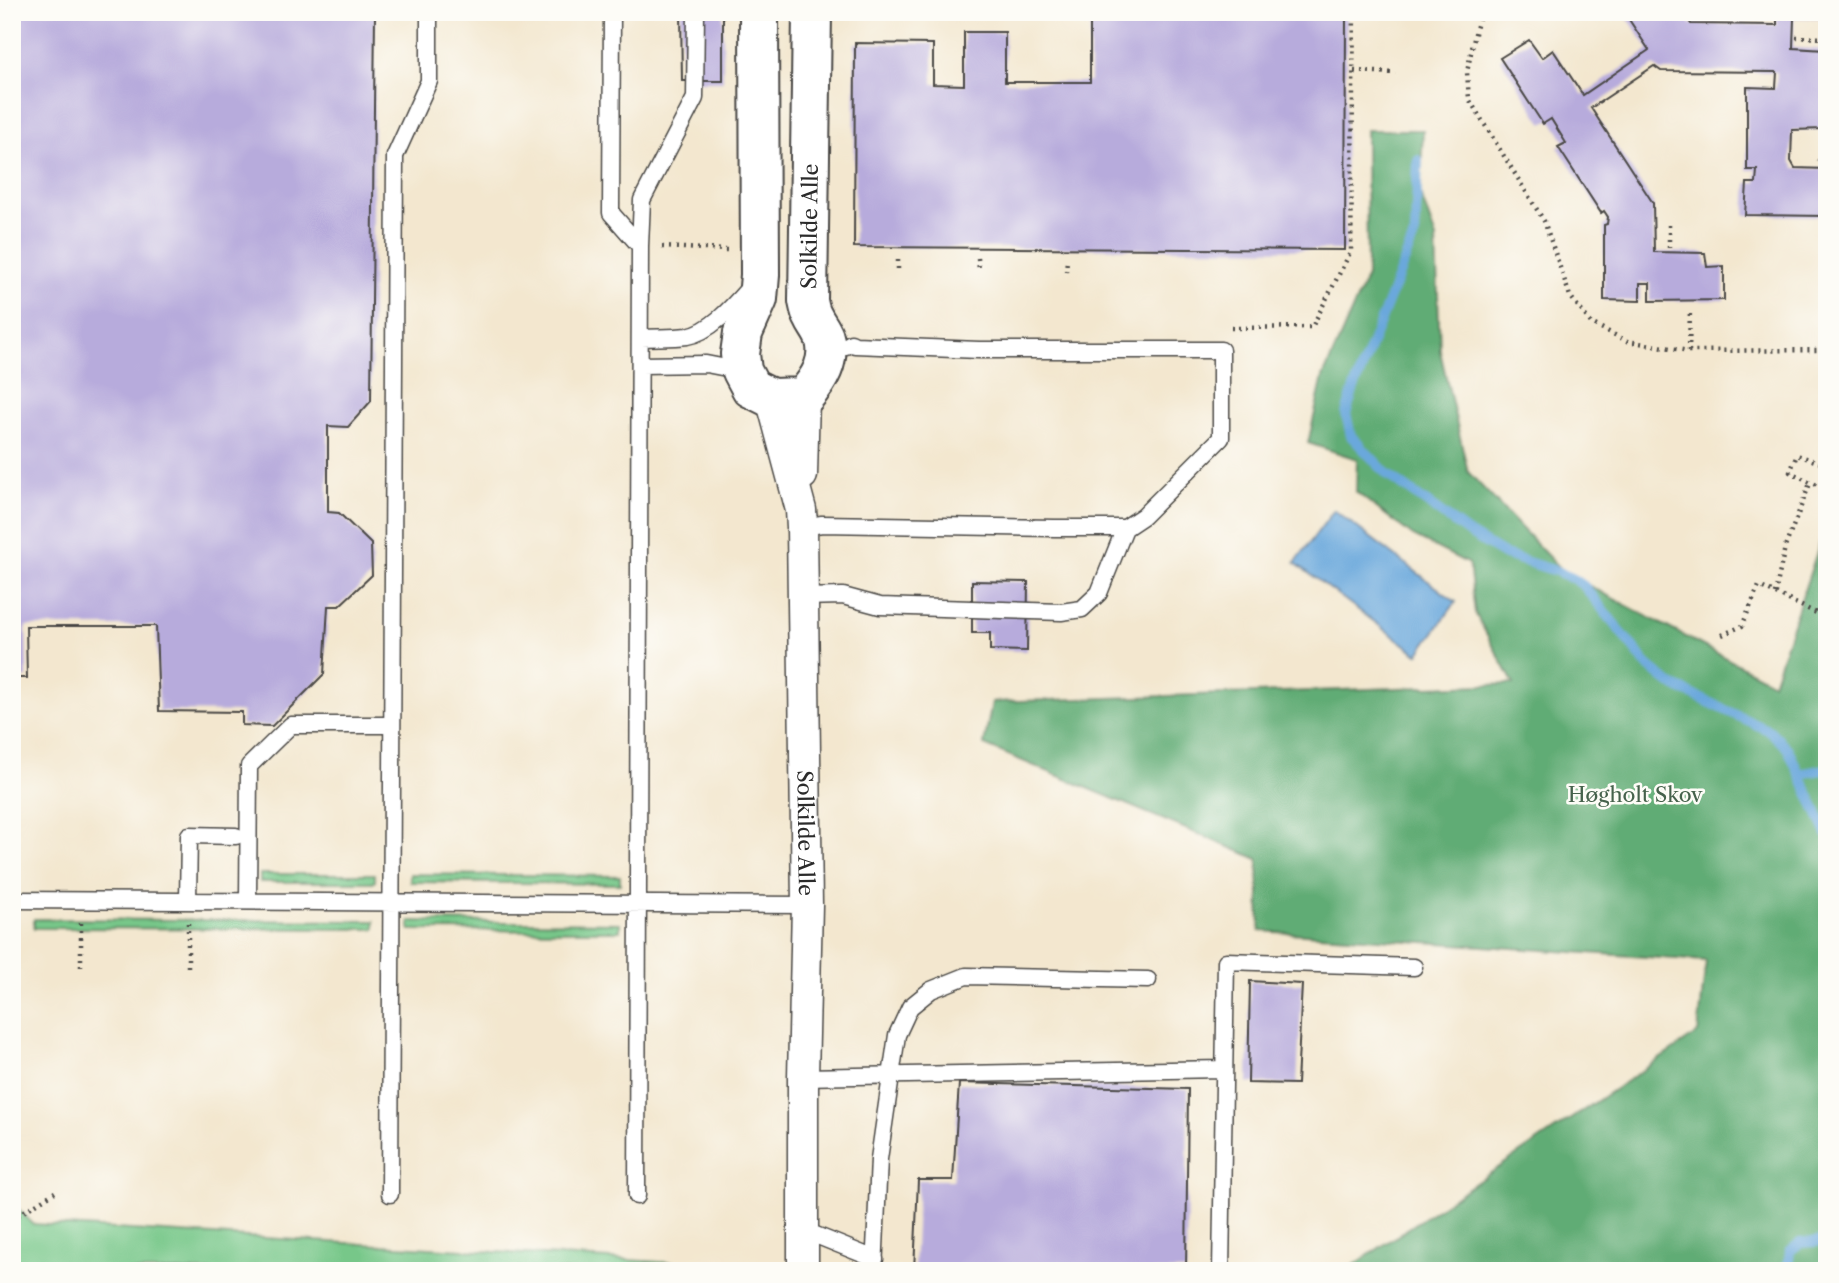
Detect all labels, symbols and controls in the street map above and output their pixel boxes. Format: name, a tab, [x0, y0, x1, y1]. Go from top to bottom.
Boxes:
street label: Solkilde Alle	[796, 163, 822, 289]
street label: Solkilde Alle	[793, 770, 819, 896]
park label: Høgholt Skov	[1568, 782, 1703, 807]

